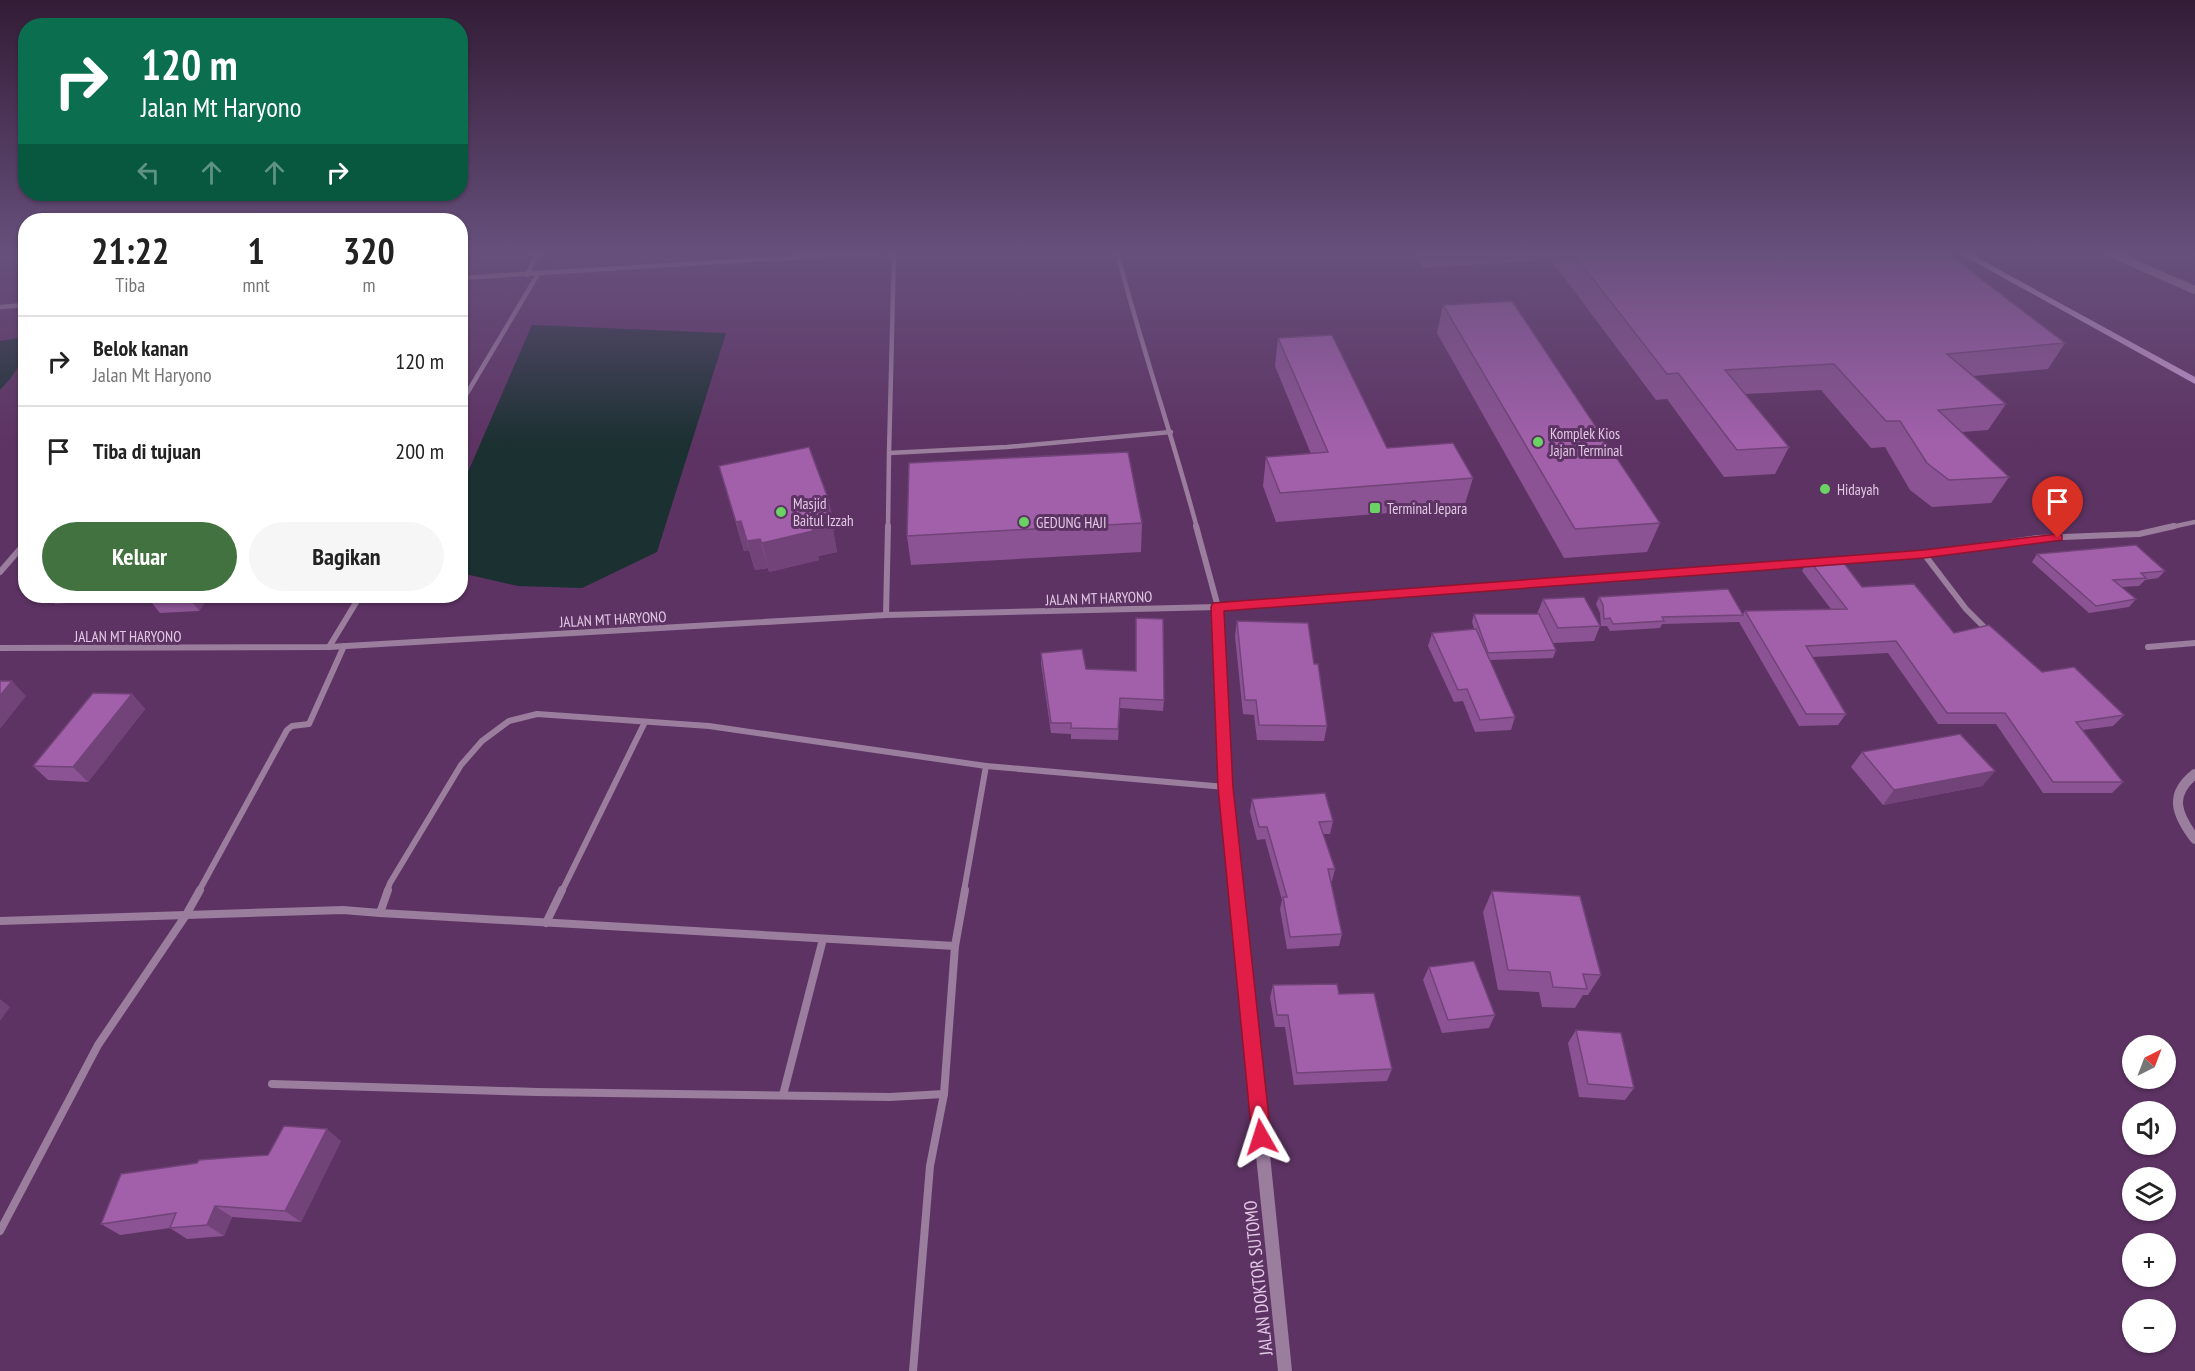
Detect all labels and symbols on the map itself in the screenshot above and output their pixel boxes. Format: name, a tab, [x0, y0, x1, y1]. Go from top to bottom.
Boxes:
place label: Komplek Kios Jajan Terminal	[1549, 424, 1623, 460]
marker: Komplek Kios Jajan Terminal	[1531, 435, 1545, 449]
pin	[2032, 476, 2083, 538]
place label: Hidayah	[1837, 480, 1879, 499]
marker: Hidayah	[1818, 482, 1832, 496]
place label: Masjid Baitul Izzah	[793, 494, 854, 530]
place label: Terminal Jepara	[1387, 499, 1467, 518]
marker: Terminal Jepara	[1368, 501, 1382, 515]
marker: Masjid Baitul Izzah	[774, 505, 788, 519]
place label: GEDUNG HAJI	[1036, 513, 1106, 532]
marker: GEDUNG HAJI	[1017, 515, 1031, 529]
street label: JALAN MT HARYONO	[1044, 587, 1153, 609]
street label: JALAN MT HARYONO	[558, 607, 667, 631]
street label: JALAN MT HARYONO	[74, 627, 181, 646]
north arrow	[2122, 1035, 2176, 1089]
position arrow	[1229, 1105, 1293, 1169]
street label: JALAN DOKTOR SUTOMO	[1238, 1199, 1278, 1358]

